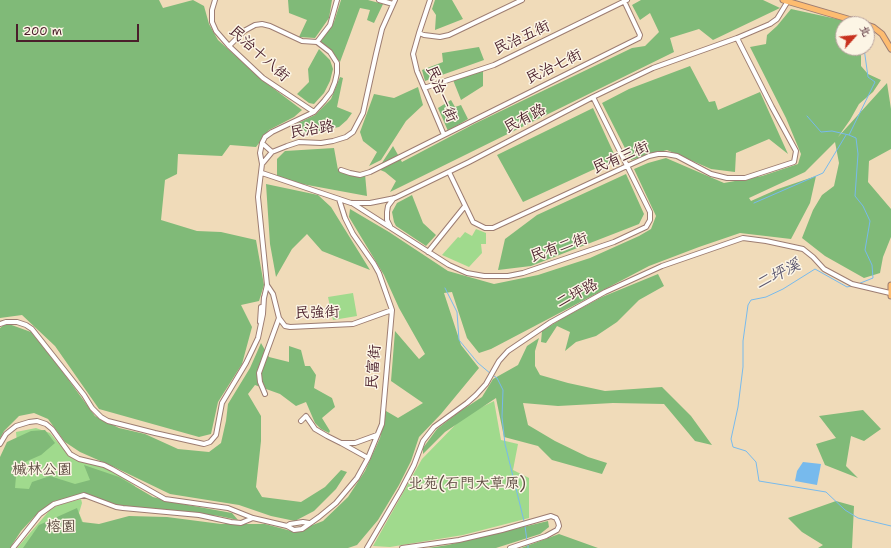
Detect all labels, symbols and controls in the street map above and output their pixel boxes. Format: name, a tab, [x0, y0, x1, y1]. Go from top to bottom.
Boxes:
scale bar	[18, 16, 141, 42]
north arrow	[835, 16, 875, 56]
street label: 民治五街	[491, 17, 553, 59]
street label: 民治十八街	[225, 22, 293, 86]
text: 北	[856, 22, 874, 39]
text: 200 m	[23, 23, 62, 39]
street label: 民治七街	[523, 46, 585, 88]
street label: 民治一街	[421, 63, 461, 125]
street label: 民有路	[501, 100, 549, 138]
street label: 民治路	[288, 118, 336, 142]
street label: 民有三街	[590, 138, 652, 178]
street label: 民有二街	[528, 230, 590, 266]
water label: 二坪溪	[752, 256, 804, 294]
street label: 二坪路	[553, 275, 601, 313]
street label: 民強街	[294, 303, 340, 323]
street label: 民富街	[363, 344, 385, 390]
park label: 槭林公園	[12, 461, 72, 479]
park label: 北苑(石門大草原)	[408, 475, 526, 493]
park label: 榕園	[46, 518, 76, 536]

